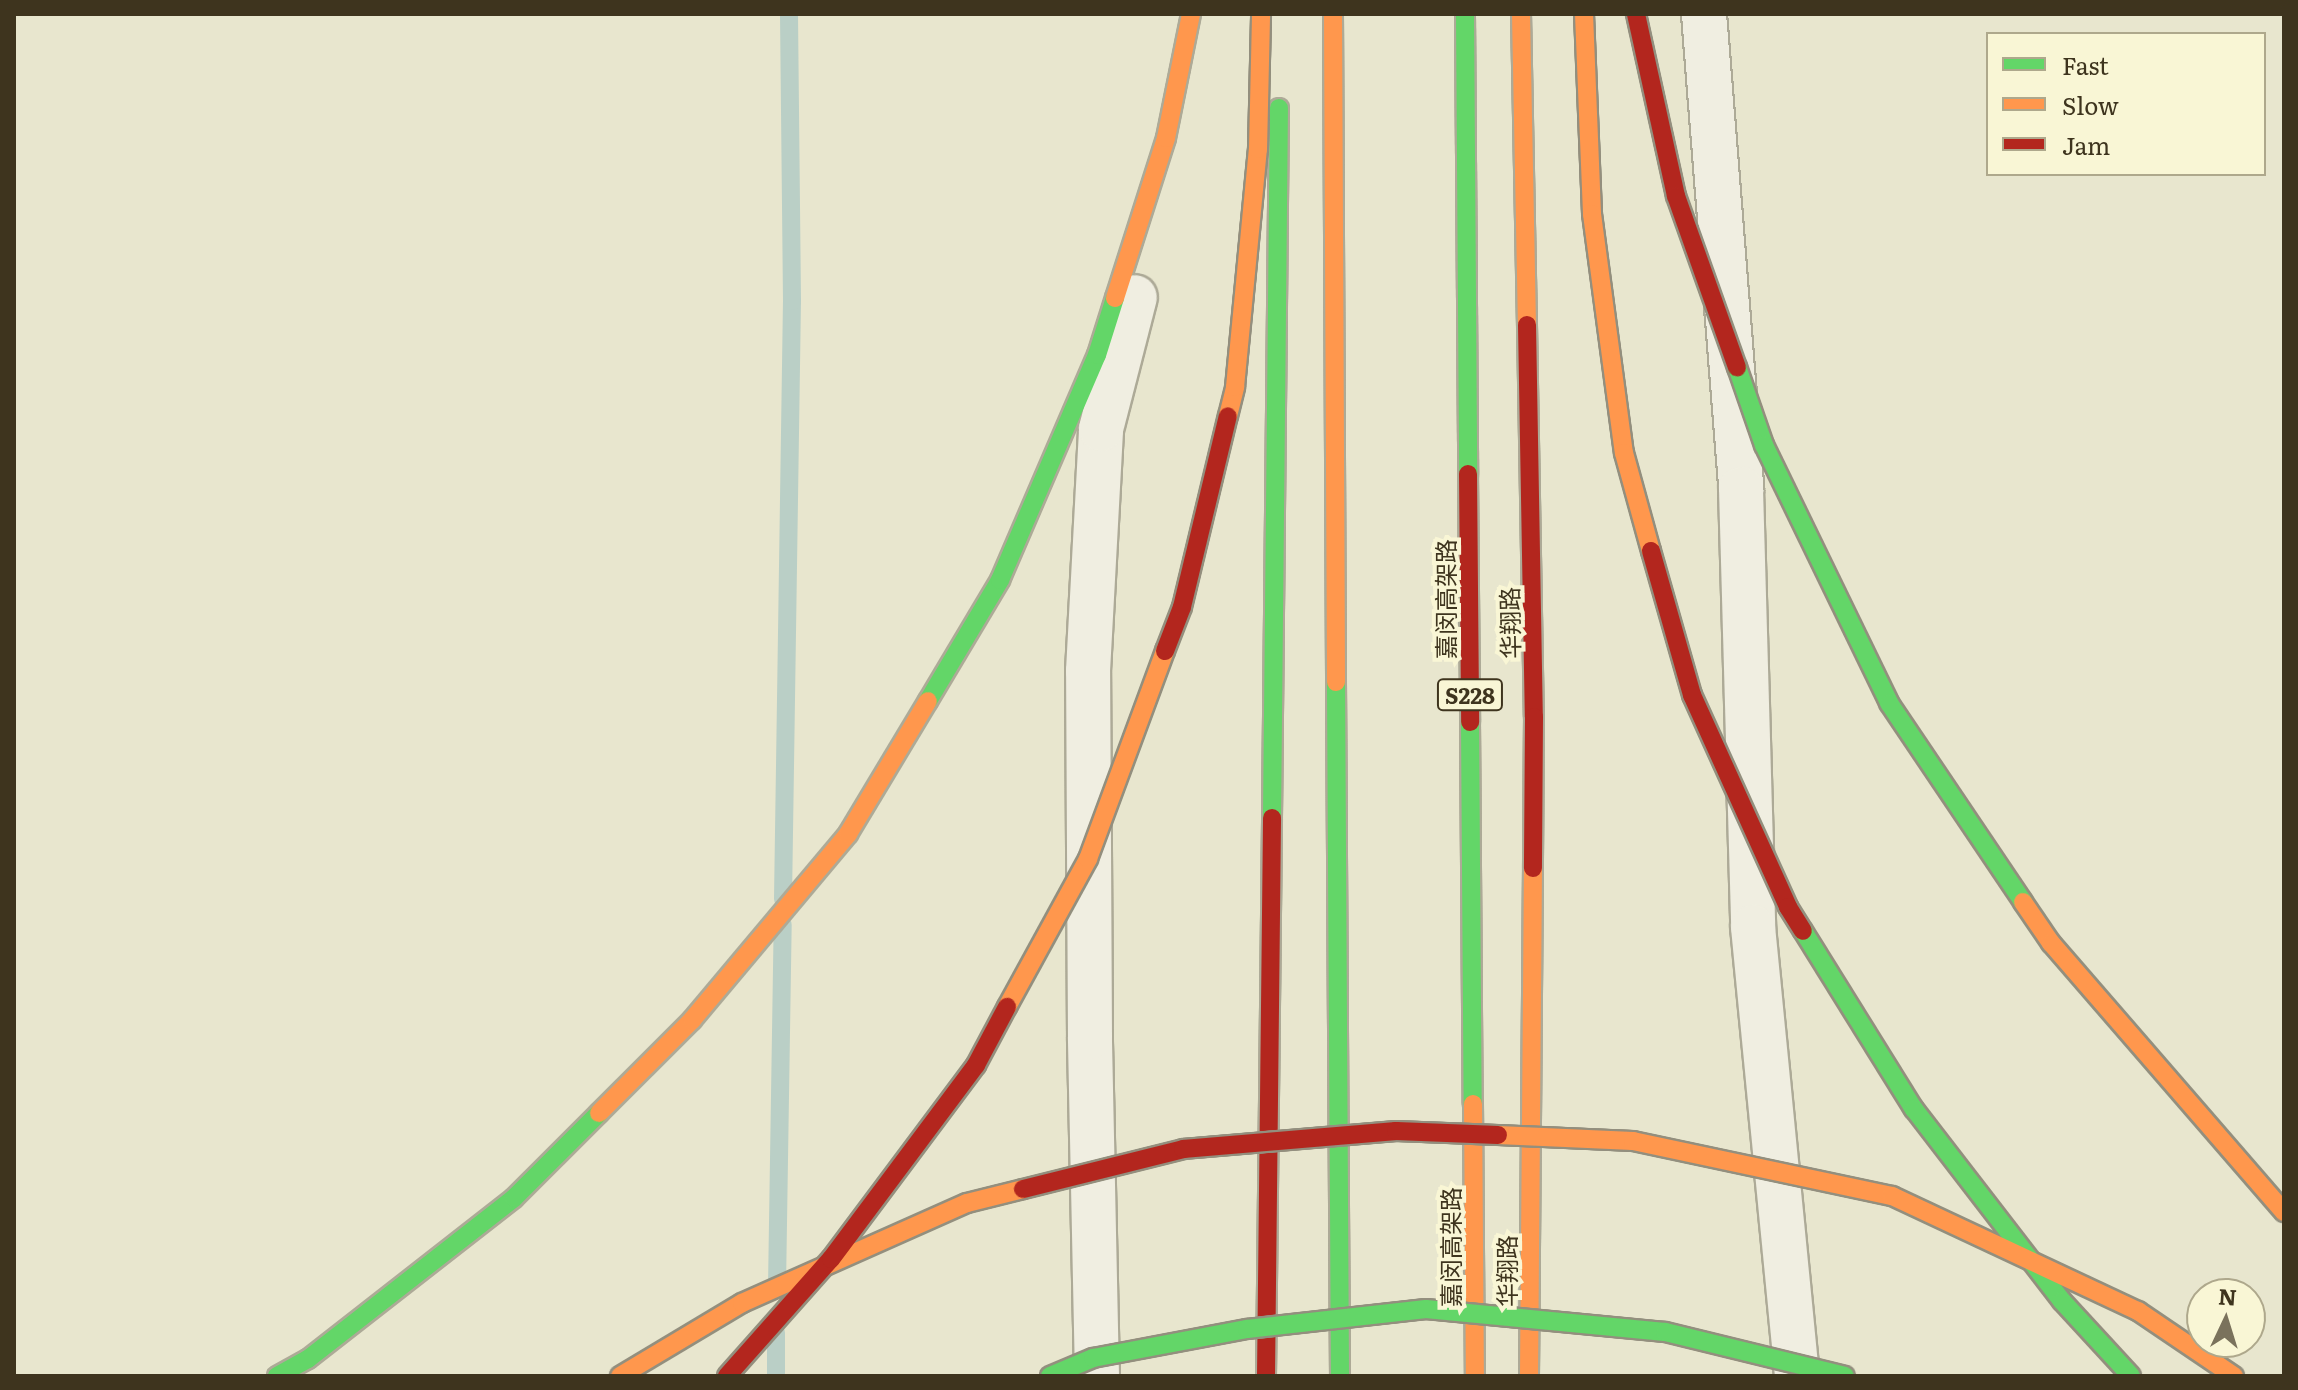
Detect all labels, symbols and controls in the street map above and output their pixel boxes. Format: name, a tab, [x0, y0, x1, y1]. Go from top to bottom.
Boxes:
legend	[1986, 32, 2266, 176]
text: Fast	[2062, 47, 2109, 82]
text: Slow	[2062, 87, 2119, 122]
text: Jam	[2062, 127, 2110, 162]
street label: 嘉闵高架路	[1431, 539, 1459, 659]
street label: 华翔路	[1494, 587, 1524, 659]
road number: S228	[1436, 677, 1504, 713]
street label: 嘉闵高架路	[1436, 1187, 1464, 1307]
street label: 华翔路	[1492, 1235, 1520, 1307]
north arrow	[2186, 1278, 2266, 1358]
text: N	[2217, 1278, 2238, 1313]

